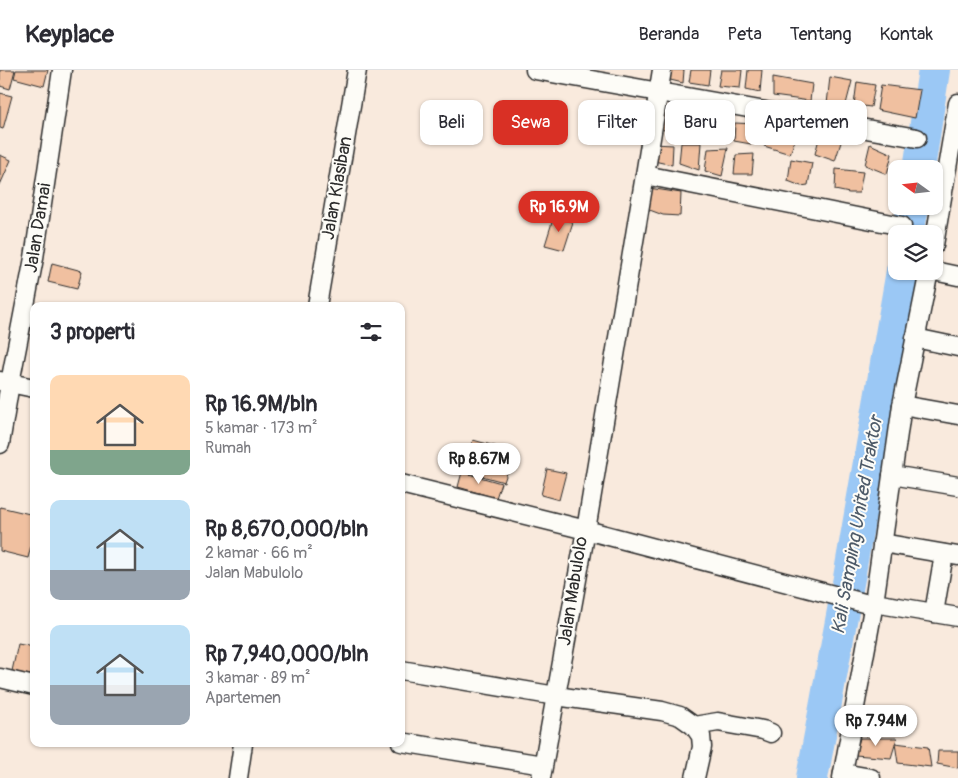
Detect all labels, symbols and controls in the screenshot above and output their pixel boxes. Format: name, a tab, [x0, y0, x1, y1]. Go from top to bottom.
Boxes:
text: Keyplace	[25, 20, 114, 49]
text: Beranda	[639, 23, 699, 46]
text: Peta	[727, 23, 762, 46]
text: Tentang	[790, 23, 852, 46]
text: Kontak	[880, 23, 933, 46]
chip: Beli	[420, 100, 483, 145]
chip: Sewa	[493, 100, 568, 145]
chip: Filter	[578, 100, 655, 145]
chip: Baru	[665, 100, 735, 145]
chip: Apartemen	[745, 100, 867, 145]
street label: Jalan Klasiban	[317, 134, 357, 242]
north arrow	[888, 160, 942, 215]
map controls	[888, 160, 943, 280]
street label: Jalan Damai	[20, 182, 56, 274]
pin: Rp 16.9M	[507, 190, 611, 233]
text: Rp 16.9M	[529, 197, 589, 217]
button: layers	[888, 225, 943, 280]
icon: filters	[357, 318, 385, 346]
text: 3 properti	[50, 319, 135, 346]
text: Rp 16.9M/bln	[205, 391, 317, 418]
icon: home	[90, 395, 150, 455]
water label: Kali Samping United Traktor	[826, 412, 888, 636]
text: 5 kamar · 173 m²	[205, 418, 318, 438]
text: Rumah	[205, 438, 251, 458]
pin: Rp 8.67M	[427, 442, 531, 485]
text: Rp 8.67M	[449, 449, 510, 469]
text: Rp 8,670,000/bln	[205, 516, 368, 543]
icon: home	[90, 520, 150, 580]
street label: Jalan Mabulolo	[553, 534, 593, 647]
text: 2 kamar · 66 m²	[205, 543, 313, 563]
text: Jalan Mabulolo	[205, 563, 303, 583]
text: Rp 7,940,000/bln	[205, 641, 369, 668]
icon: home	[90, 645, 150, 705]
text: 3 kamar · 89 m²	[205, 668, 310, 688]
text: Apartemen	[205, 688, 281, 708]
pin: Rp 7.94M	[824, 704, 928, 747]
text: Rp 7.94M	[845, 711, 907, 731]

